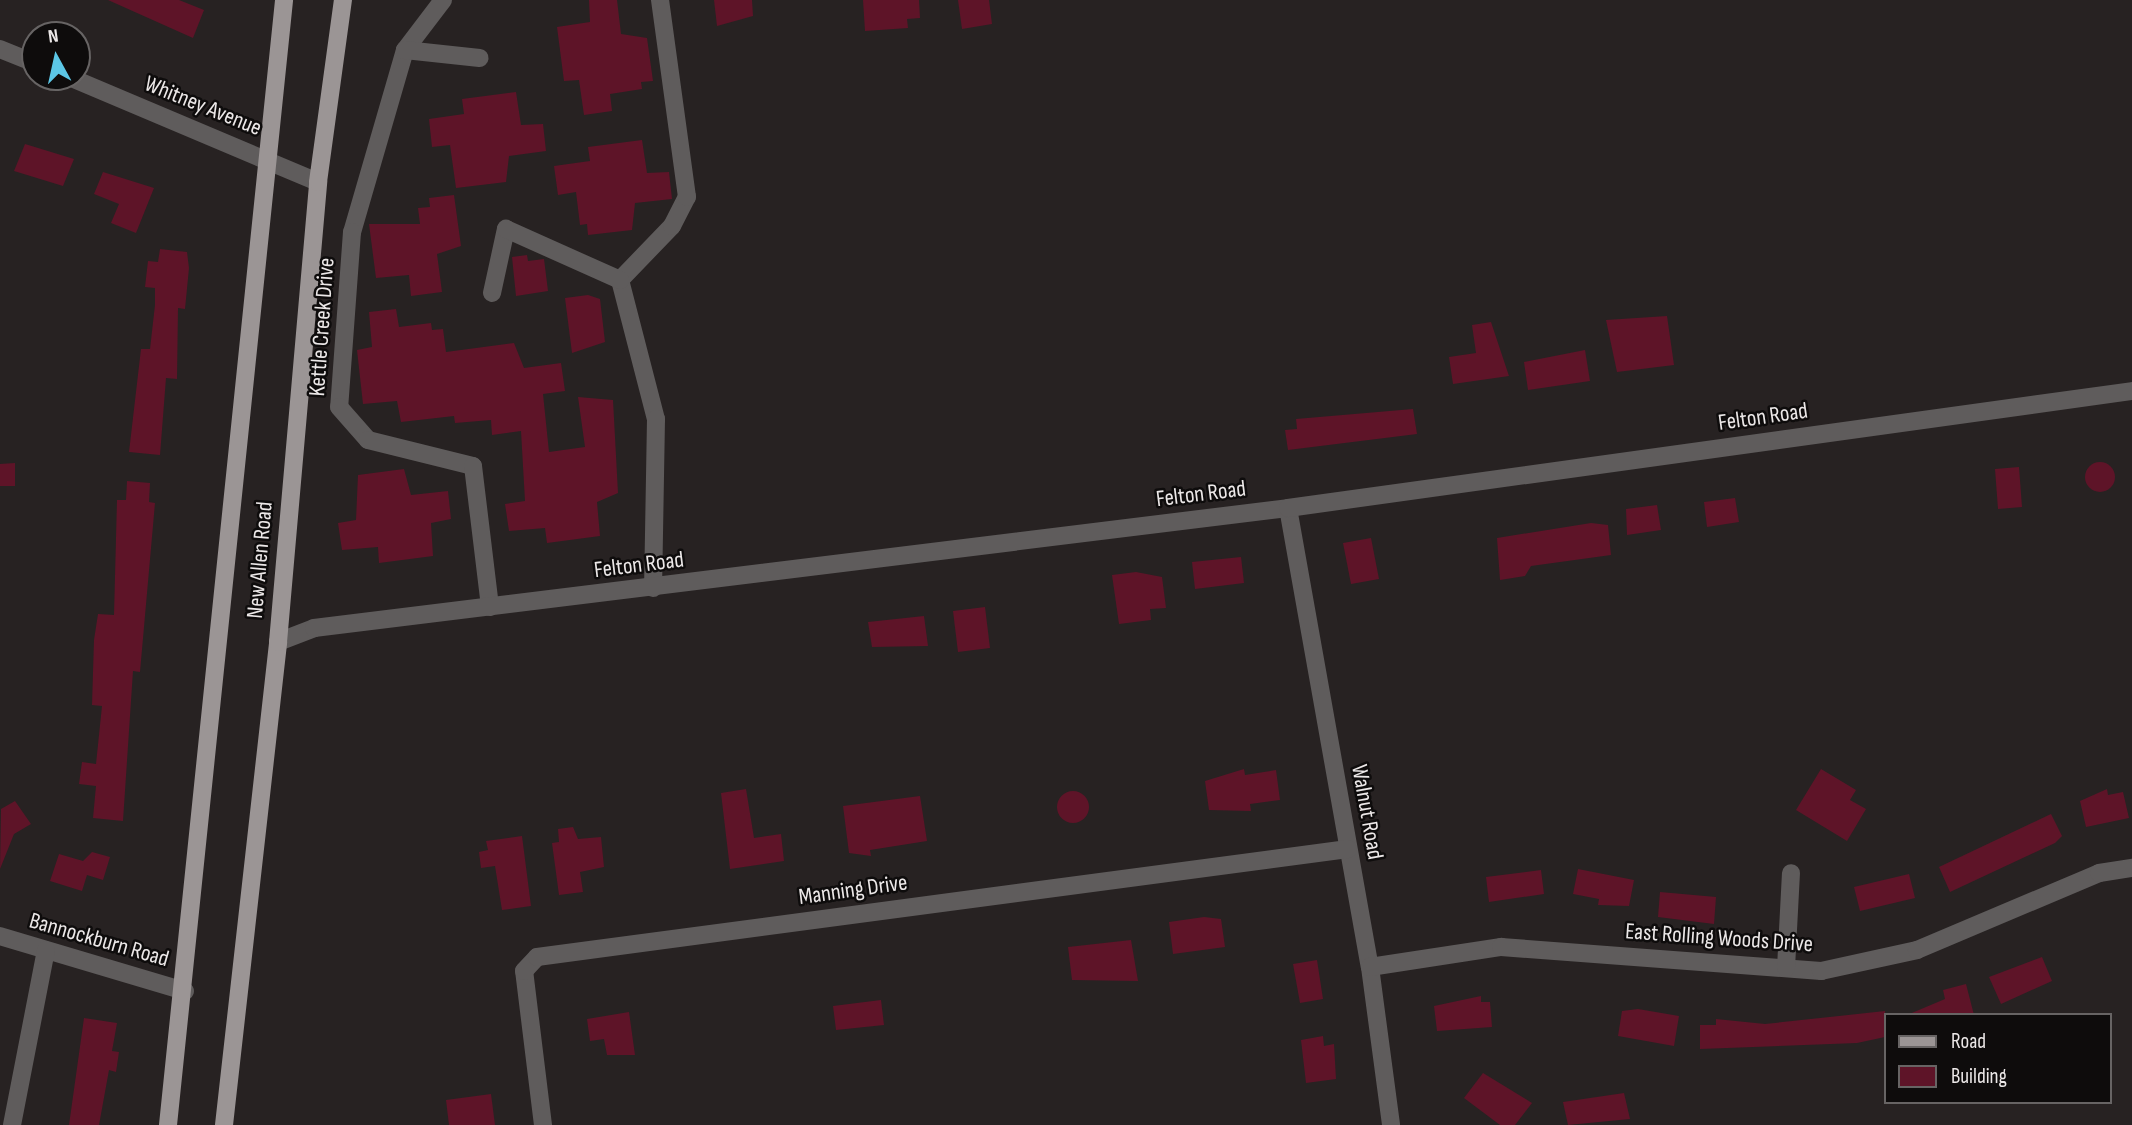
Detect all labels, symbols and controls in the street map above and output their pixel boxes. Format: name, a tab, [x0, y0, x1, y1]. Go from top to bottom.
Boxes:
north arrow	[21, 21, 91, 91]
text: N	[47, 25, 60, 49]
street label: Whitney Avenue	[140, 70, 266, 142]
street label: Kettle Creek Drive	[303, 257, 341, 397]
street label: Felton Road	[1716, 397, 1810, 437]
street label: Felton Road	[1155, 475, 1247, 513]
street label: New Allen Road	[241, 500, 279, 620]
street label: Felton Road	[593, 546, 685, 584]
street label: Walnut Road	[1345, 762, 1389, 862]
street label: Manning Drive	[797, 869, 909, 911]
street label: Bannockburn Road	[26, 907, 172, 973]
street label: East Rolling Woods Drive	[1624, 918, 1814, 958]
legend	[1884, 1013, 2111, 1104]
text: Road	[1951, 1029, 1986, 1054]
text: Building	[1951, 1064, 2007, 1089]

